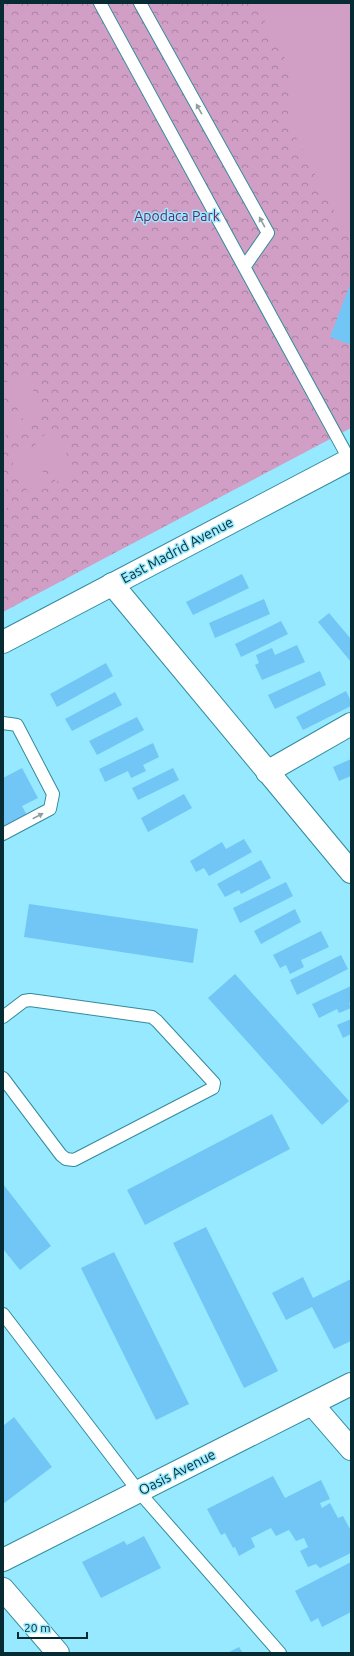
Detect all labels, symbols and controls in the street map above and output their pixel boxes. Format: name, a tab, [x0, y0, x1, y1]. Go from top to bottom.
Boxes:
one-way arrow	[196, 103, 202, 115]
park label: Apodaca Park	[134, 208, 220, 224]
one-way arrow	[259, 216, 266, 228]
street label: East Madrid Avenue	[118, 514, 236, 586]
one-way arrow	[32, 813, 44, 819]
street label: Oasis Avenue	[136, 1446, 218, 1498]
scale bar	[18, 1614, 87, 1640]
text: 20 m	[24, 1621, 51, 1634]

